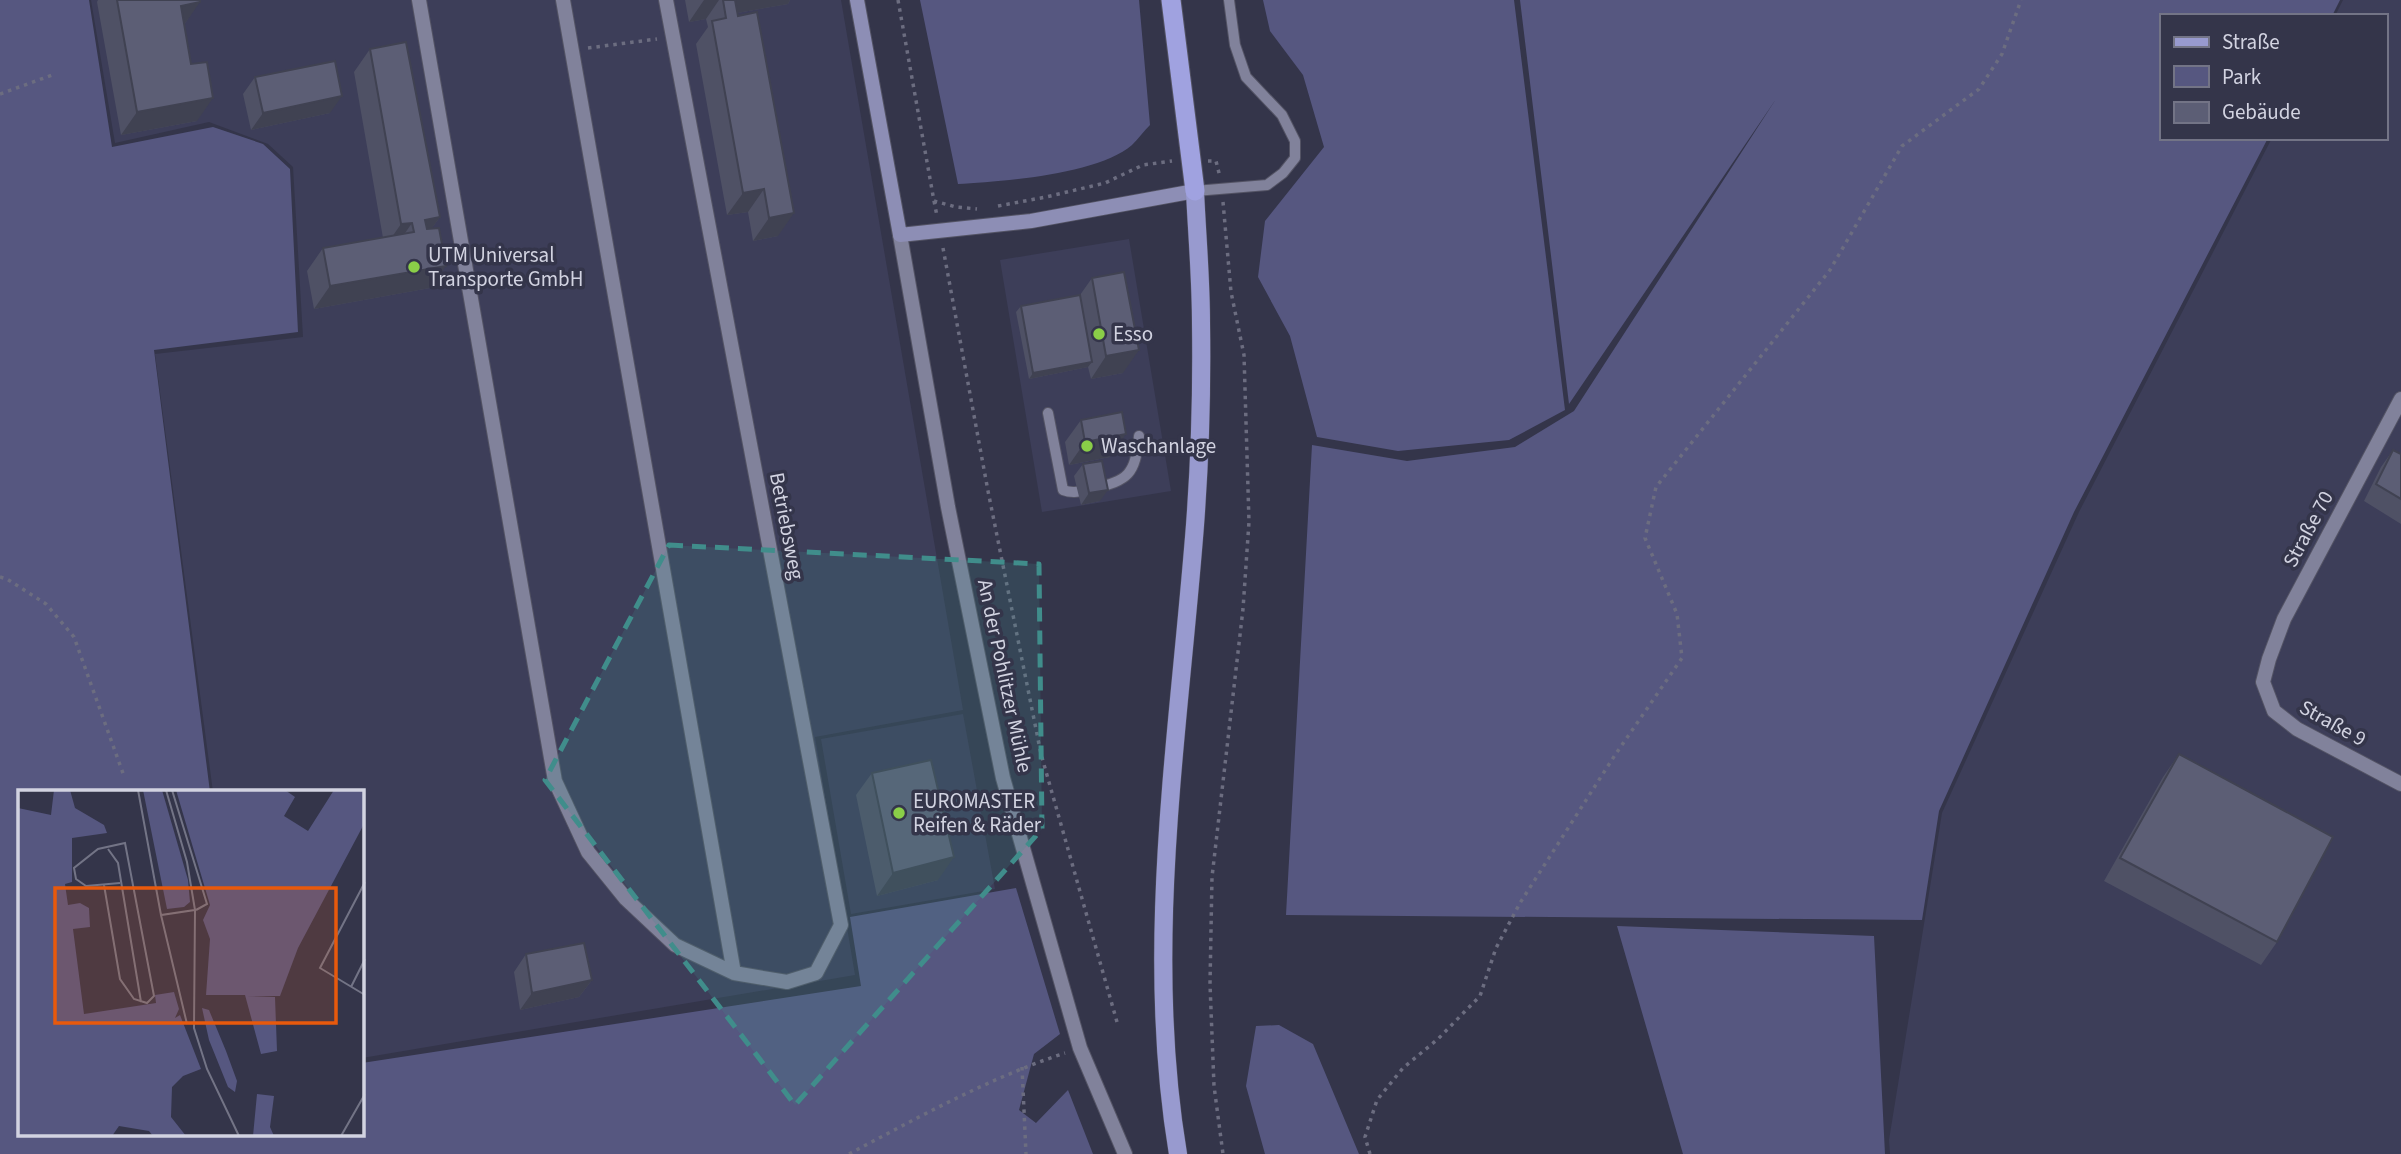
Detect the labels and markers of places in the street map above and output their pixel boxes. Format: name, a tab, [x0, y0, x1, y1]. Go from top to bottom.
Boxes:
place label: UTM Universal Transporte GmbH	[428, 240, 583, 294]
marker: UTM Universal Transporte GmbH	[406, 259, 422, 275]
place label: Esso	[1113, 319, 1153, 349]
marker: Esso	[1091, 326, 1107, 342]
place label: Waschanlage	[1101, 431, 1216, 461]
marker: Waschanlage	[1079, 438, 1095, 454]
place label: EUROMASTER Reifen & Räder	[913, 786, 1042, 840]
marker: EUROMASTER Reifen & Räder	[891, 805, 907, 821]

